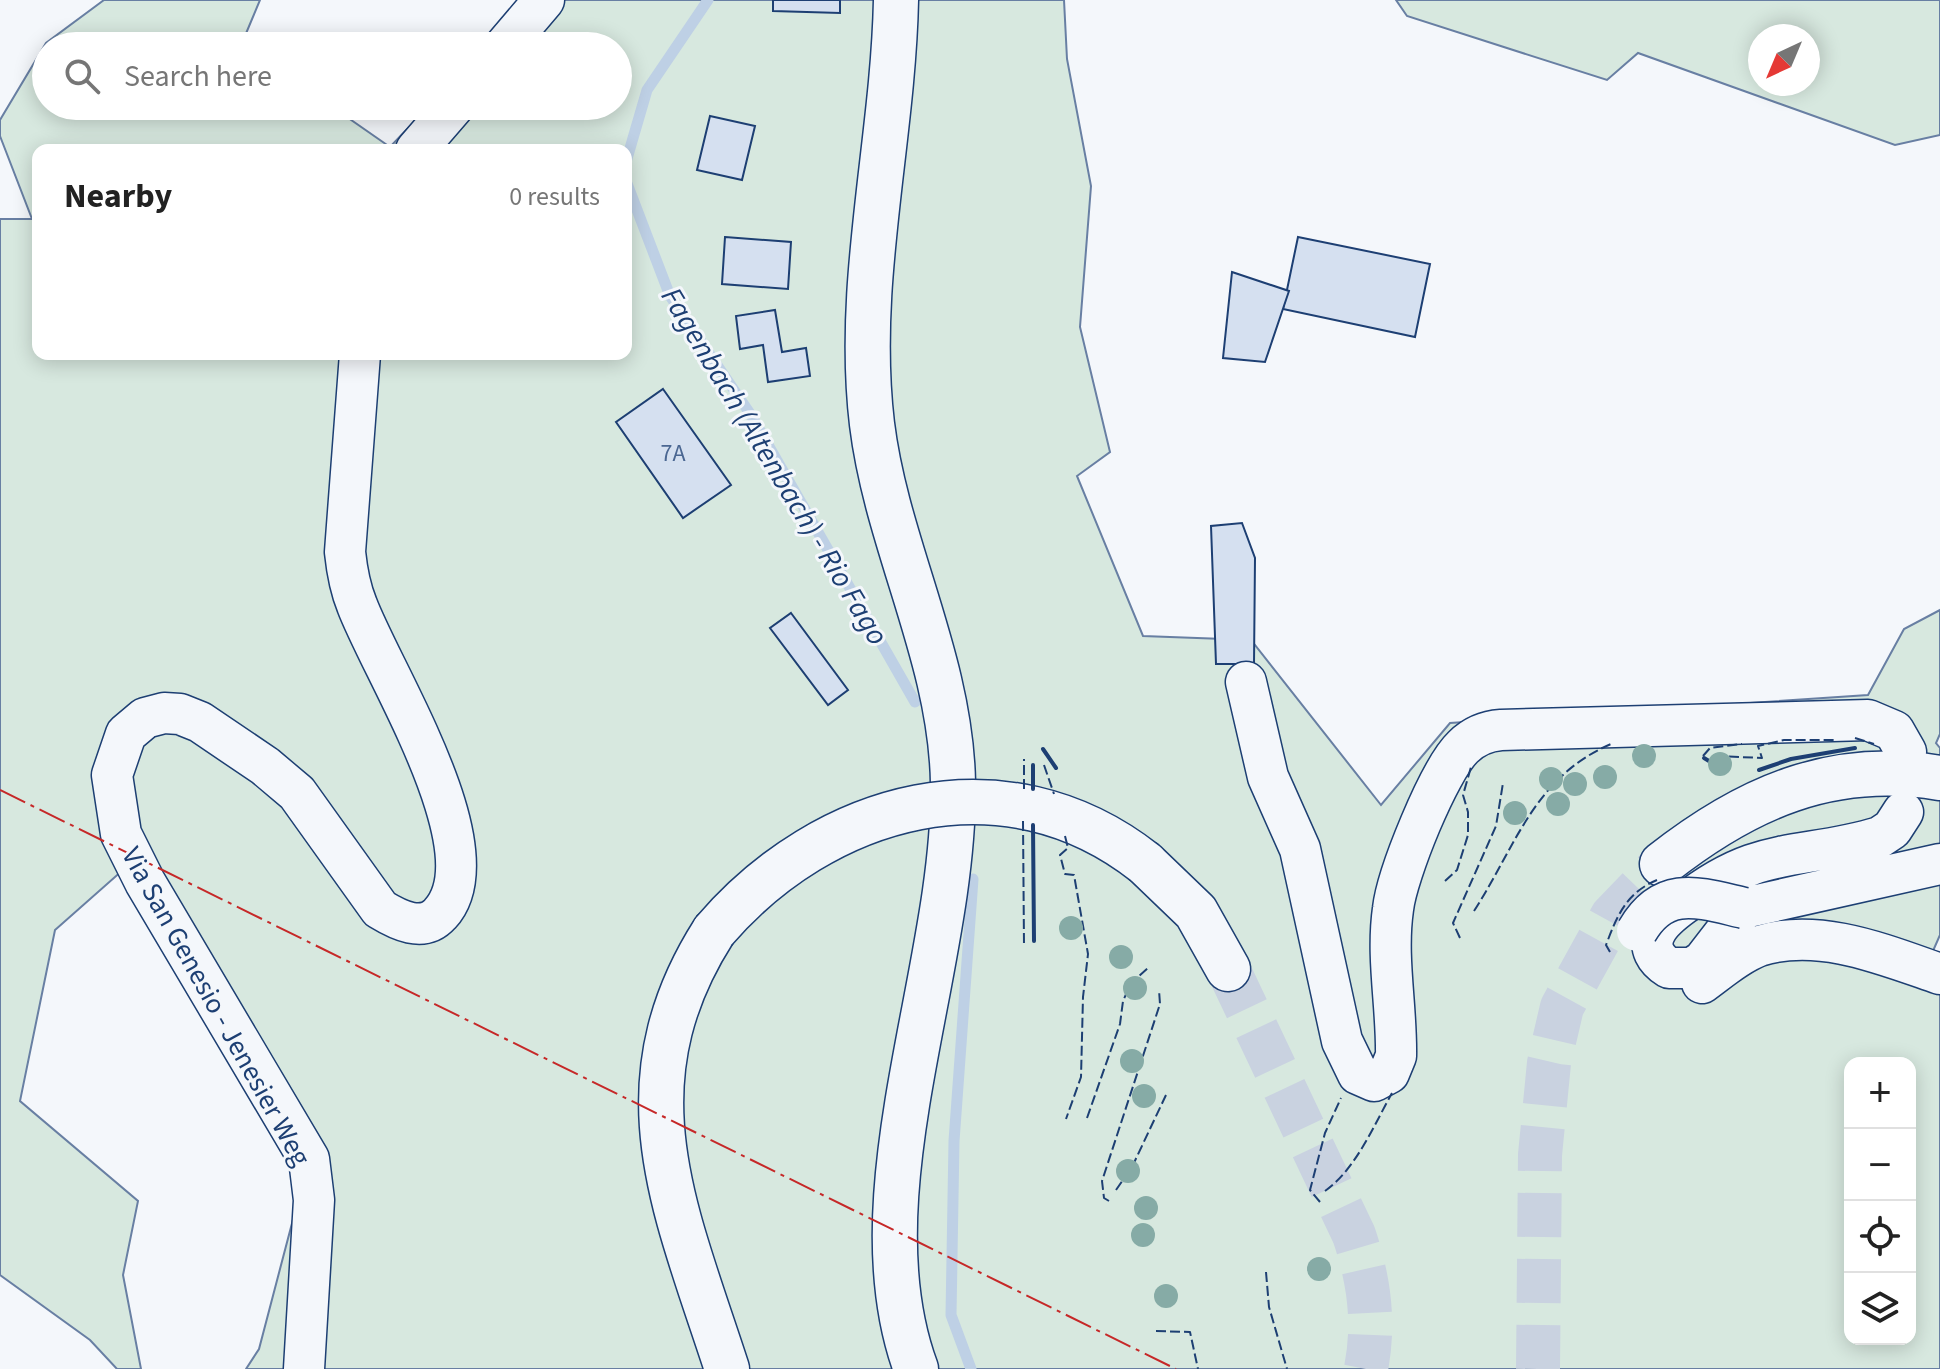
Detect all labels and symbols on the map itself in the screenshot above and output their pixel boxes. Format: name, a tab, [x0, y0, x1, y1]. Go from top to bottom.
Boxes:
north arrow	[1748, 24, 1820, 96]
water label: Fagenbach (Altenbach) - Rio Fago	[650, 279, 899, 653]
house number: 7A	[661, 436, 685, 471]
street label: Via San Genesio - Jenesier Weg	[112, 840, 321, 1173]

